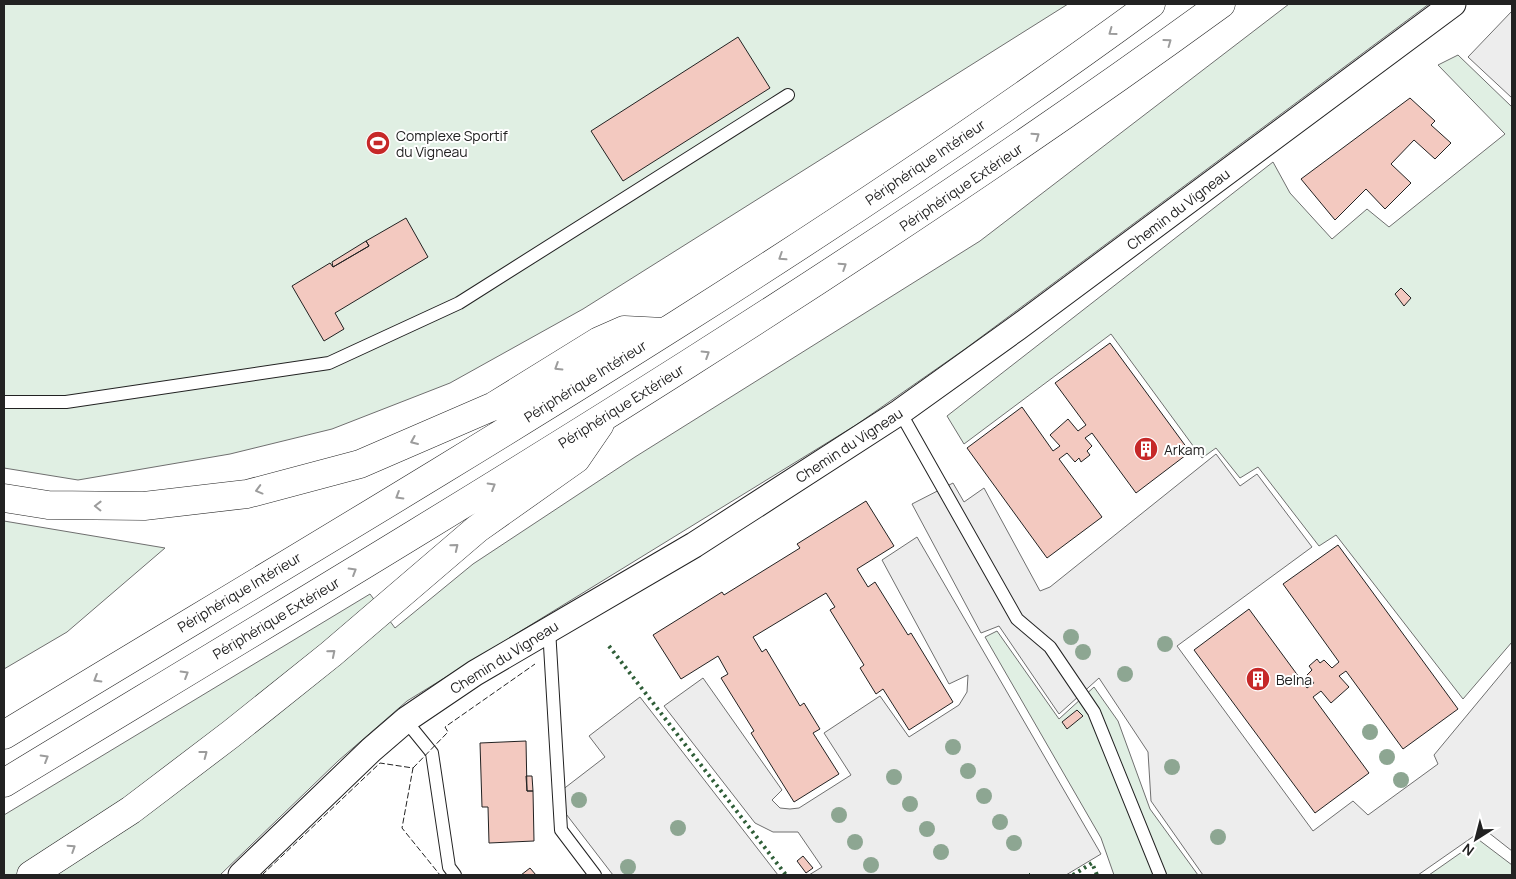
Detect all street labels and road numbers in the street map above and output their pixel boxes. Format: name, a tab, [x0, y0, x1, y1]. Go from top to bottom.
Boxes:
street label: Périphérique Intérieur	[861, 115, 989, 209]
street label: Périphérique Extérieur	[896, 139, 1026, 235]
street label: Chemin du Vigneau	[1123, 164, 1233, 254]
street label: Périphérique Intérieur	[520, 336, 650, 426]
street label: Périphérique Extérieur	[555, 360, 687, 452]
street label: Chemin du Vigneau	[792, 403, 906, 487]
street label: Périphérique Intérieur	[174, 548, 304, 636]
street label: Périphérique Extérieur	[209, 573, 343, 663]
street label: Chemin du Vigneau	[446, 616, 562, 698]

